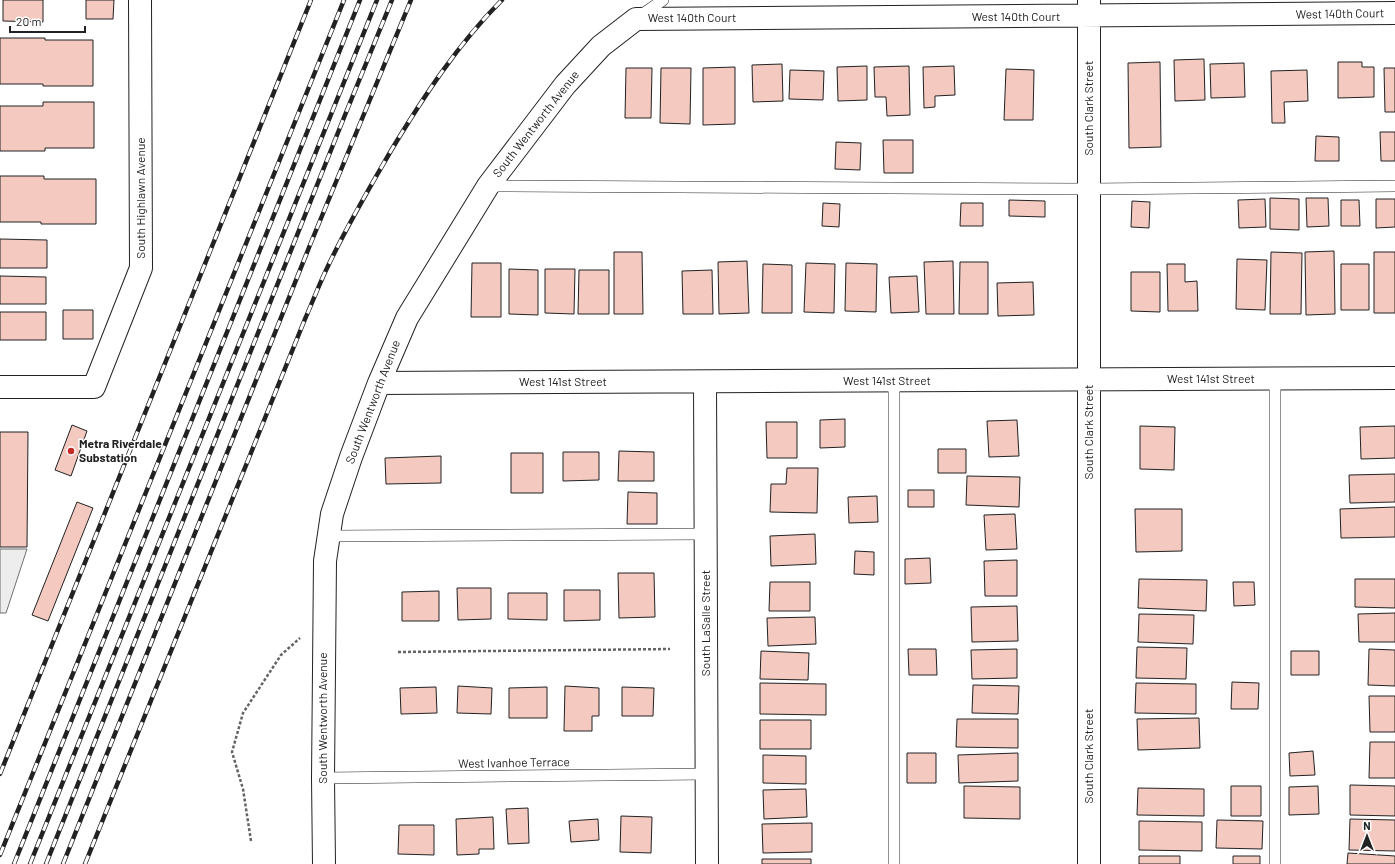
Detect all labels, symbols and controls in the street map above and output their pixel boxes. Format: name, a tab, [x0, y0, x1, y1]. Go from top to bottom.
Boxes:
street label: West 140th Court	[1295, 5, 1384, 21]
scale bar	[10, 8, 85, 34]
street label: West 140th Court	[972, 9, 1060, 23]
street label: West 140th Court	[648, 10, 736, 24]
text: 20 m	[16, 14, 42, 28]
street label: South Clark Street	[1081, 61, 1095, 155]
street label: South Wentworth Avenue	[489, 67, 581, 179]
street label: South Highlawn Avenue	[133, 137, 147, 259]
street label: South Wentworth Avenue	[342, 338, 402, 465]
street label: West 141st Street	[1167, 371, 1255, 385]
street label: West 141st Street	[843, 373, 931, 387]
street label: West 141st Street	[519, 374, 607, 388]
street label: South Clark Street	[1081, 385, 1095, 479]
place label: Metra Riverdale Substation	[79, 436, 162, 464]
marker: Metra Riverdale Substation	[66, 446, 76, 456]
street label: South LaSalle Street	[698, 570, 712, 676]
street label: South Wentworth Avenue	[315, 652, 329, 784]
street label: South Clark Street	[1081, 709, 1095, 803]
street label: West Ivanhoe Terrace	[458, 754, 570, 770]
north arrow	[1347, 816, 1387, 856]
text: N	[1363, 819, 1371, 832]

